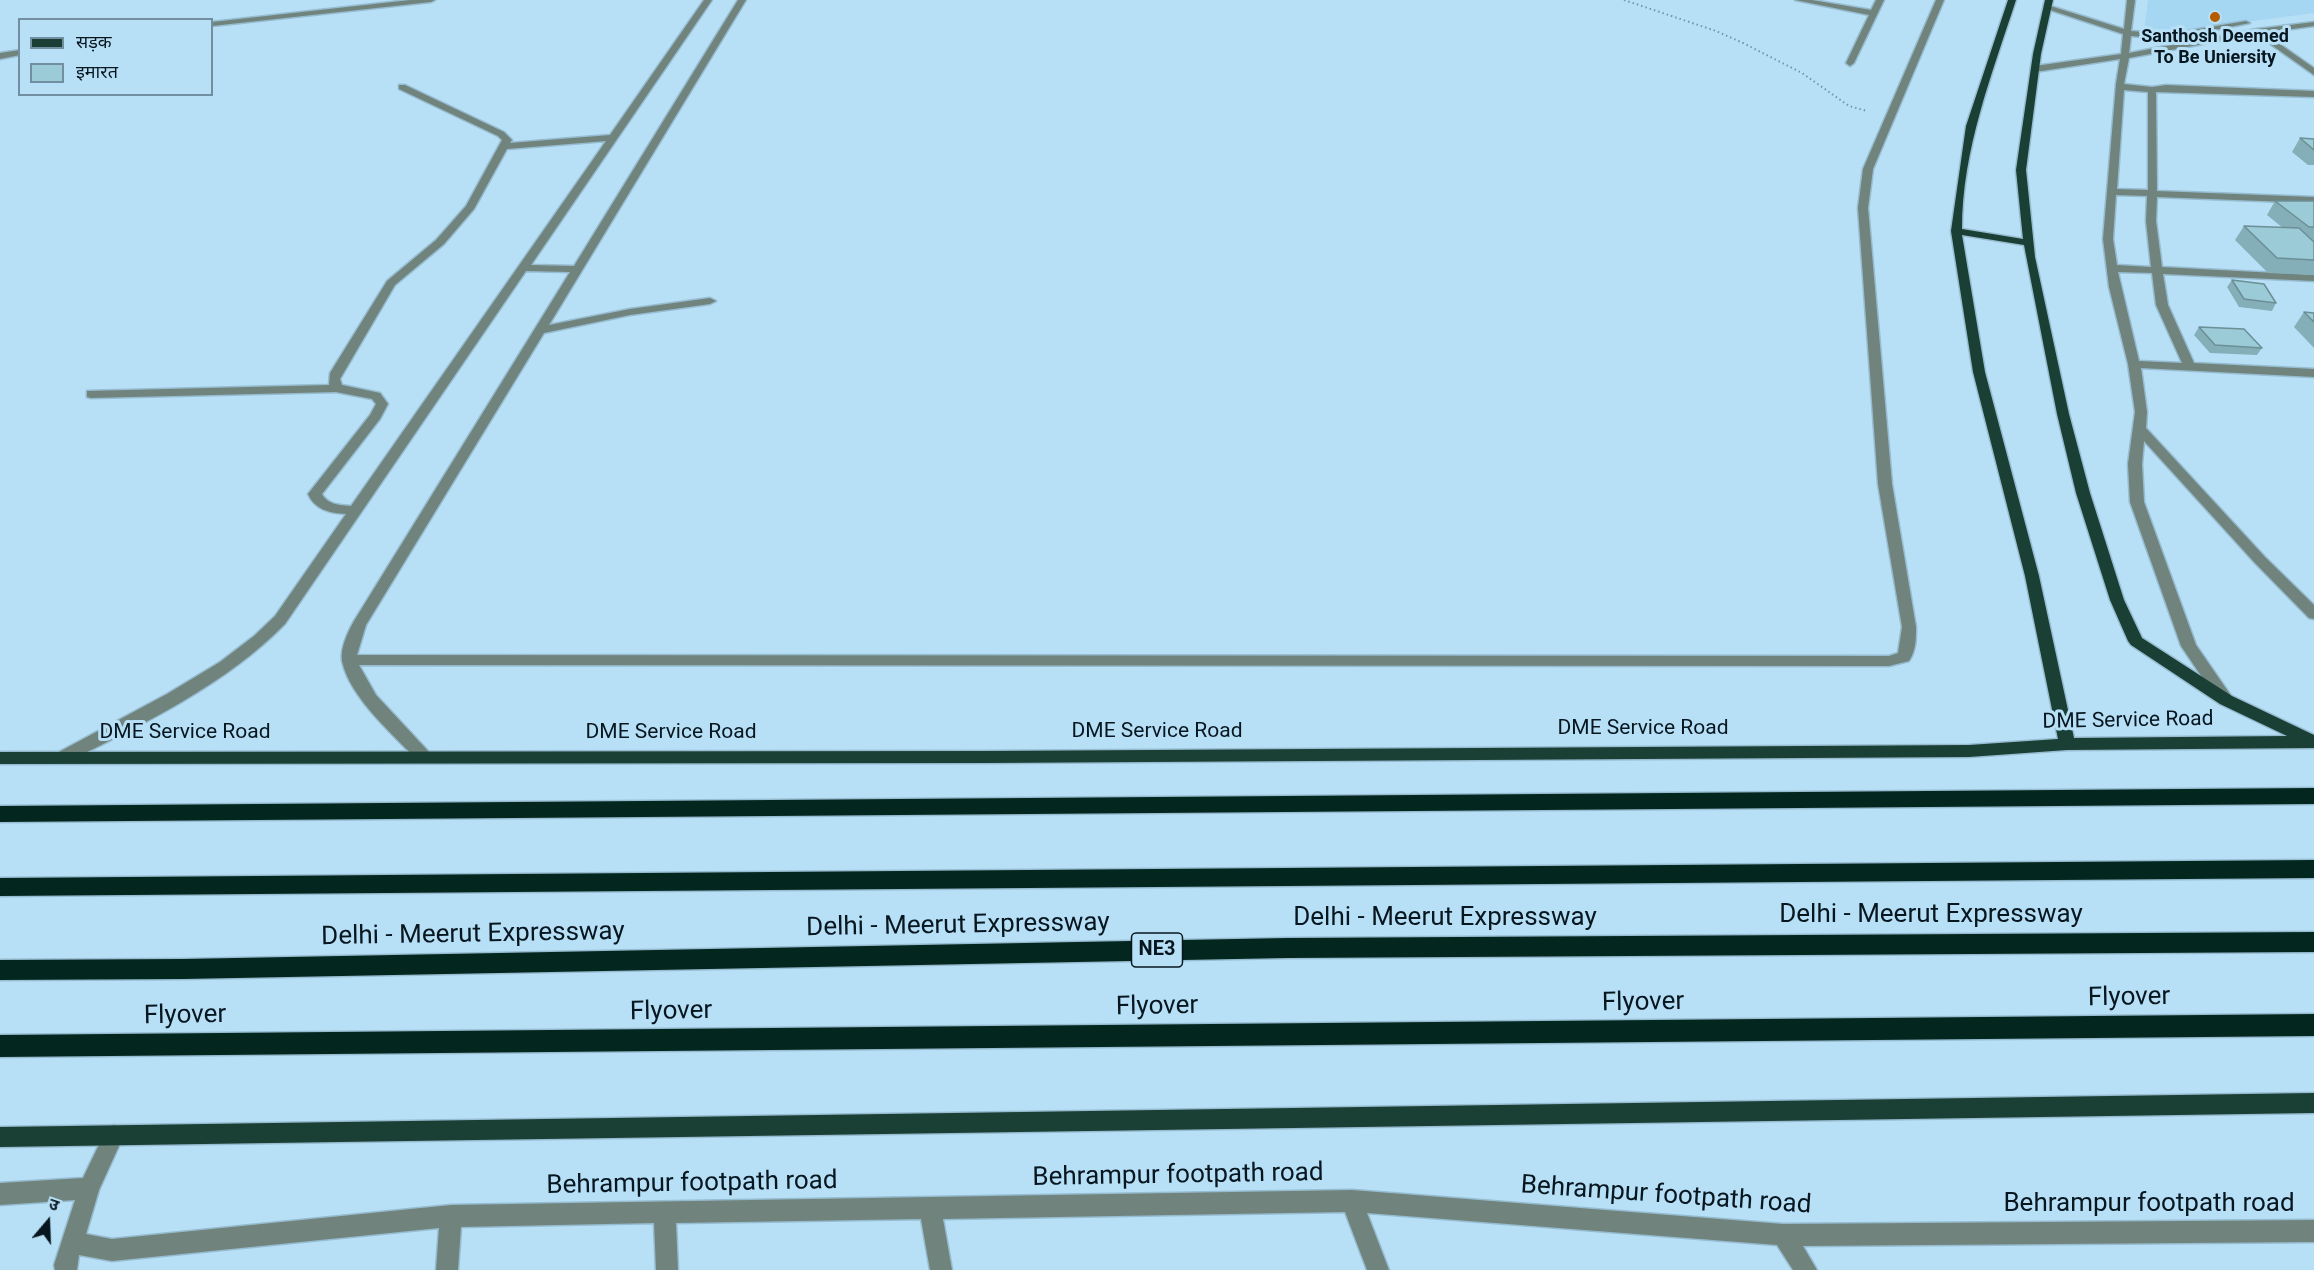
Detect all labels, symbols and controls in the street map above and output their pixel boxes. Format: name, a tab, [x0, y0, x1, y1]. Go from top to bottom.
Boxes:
marker: Santhosh Deemed To Be Uniersity	[2208, 10, 2222, 24]
legend	[18, 18, 213, 96]
place label: Santhosh Deemed To Be Uniersity	[2141, 26, 2289, 68]
text: सड़क	[76, 31, 112, 52]
text: इमारत	[76, 61, 118, 82]
street label: DME Service Road	[2042, 707, 2214, 735]
street label: DME Service Road	[1558, 716, 1728, 742]
street label: DME Service Road	[1072, 719, 1242, 745]
street label: DME Service Road	[100, 720, 270, 746]
street label: DME Service Road	[586, 720, 756, 746]
street label: Delhi - Meerut Expressway	[1779, 899, 2083, 931]
street label: Delhi - Meerut Expressway	[1293, 902, 1597, 934]
street label: Delhi - Meerut Expressway	[806, 908, 1110, 944]
street label: Delhi - Meerut Expressway	[321, 917, 625, 953]
road number: NE3	[1132, 933, 1182, 967]
street label: Flyover	[2087, 982, 2171, 1014]
street label: Flyover	[1601, 987, 1685, 1019]
street label: Flyover	[1115, 991, 1199, 1023]
street label: Flyover	[629, 996, 713, 1028]
street label: Flyover	[143, 1000, 227, 1032]
street label: Behrampur footpath road	[1032, 1158, 1324, 1194]
street label: Behrampur footpath road	[546, 1166, 838, 1202]
street label: Behrampur footpath road	[1520, 1170, 1812, 1222]
street label: Behrampur footpath road	[2003, 1188, 2295, 1220]
north arrow	[18, 1192, 78, 1252]
text: उ	[46, 1194, 62, 1215]

